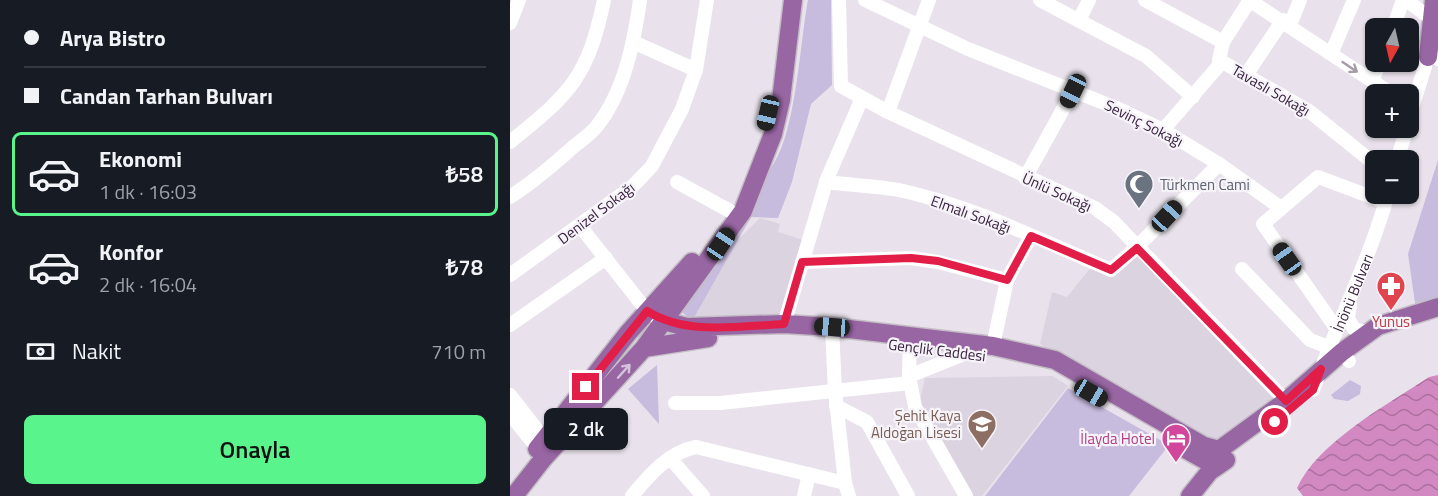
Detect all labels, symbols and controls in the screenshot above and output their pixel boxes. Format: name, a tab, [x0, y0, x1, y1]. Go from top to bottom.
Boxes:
north arrow	[1365, 18, 1419, 72]
map controls	[1365, 18, 1419, 204]
text: Arya Bistro	[60, 21, 166, 55]
street label: Tavaslı Sokağı	[1227, 58, 1315, 122]
one-way arrow	[1341, 61, 1358, 73]
car	[1057, 71, 1089, 111]
text: Candan Tarhan Bulvarı	[60, 79, 273, 113]
button: +	[1365, 84, 1419, 138]
car	[755, 93, 781, 133]
street label: Sevinç Sokağı	[1101, 93, 1187, 153]
text: Ekonomi	[99, 142, 182, 176]
icon: car	[27, 147, 81, 201]
button: −	[1365, 150, 1419, 204]
text: ₺58	[446, 157, 483, 191]
street label: Ünlü Sokağı	[1018, 166, 1096, 218]
mosque icon: Türkmen Cami	[1123, 168, 1155, 210]
place label: Türkmen Cami	[1160, 173, 1250, 196]
text: 1 dk · 16:03	[99, 176, 197, 207]
street label: Denizel Sokağı	[553, 176, 639, 250]
street label: Elmalı Sokağı	[928, 189, 1014, 239]
car	[1148, 197, 1186, 235]
car	[703, 224, 739, 264]
text: Konfor	[99, 235, 163, 269]
car	[1269, 239, 1305, 279]
icon: car	[27, 240, 81, 294]
text: ₺78	[446, 250, 483, 284]
street label: İnönü Bulvarı	[1326, 250, 1378, 335]
text: 2 dk · 16:04	[99, 269, 197, 300]
pharmacy icon: Yunus	[1375, 270, 1407, 312]
place label: Yunus	[1372, 310, 1410, 333]
car	[813, 317, 851, 337]
street label: Gençlik Caddesi	[887, 333, 987, 367]
text: Nakit	[72, 334, 121, 368]
icon: cash	[24, 335, 57, 368]
text: 710 m	[431, 336, 486, 367]
one-way arrow	[617, 364, 631, 379]
route end	[572, 373, 599, 400]
car	[1071, 376, 1111, 410]
place label: Şehit Kaya Aldoğan Lisesi	[871, 404, 961, 444]
callout: 2 dk	[544, 408, 628, 450]
school or university icon: Şehit Kaya Aldoğan Lisesi	[966, 408, 998, 450]
route start	[1261, 408, 1288, 435]
text: 2 dk	[568, 413, 604, 444]
button: Onayla	[24, 415, 486, 484]
hotel icon: İlayda Hotel	[1160, 422, 1192, 464]
place label: İlayda Hotel	[1080, 427, 1155, 450]

